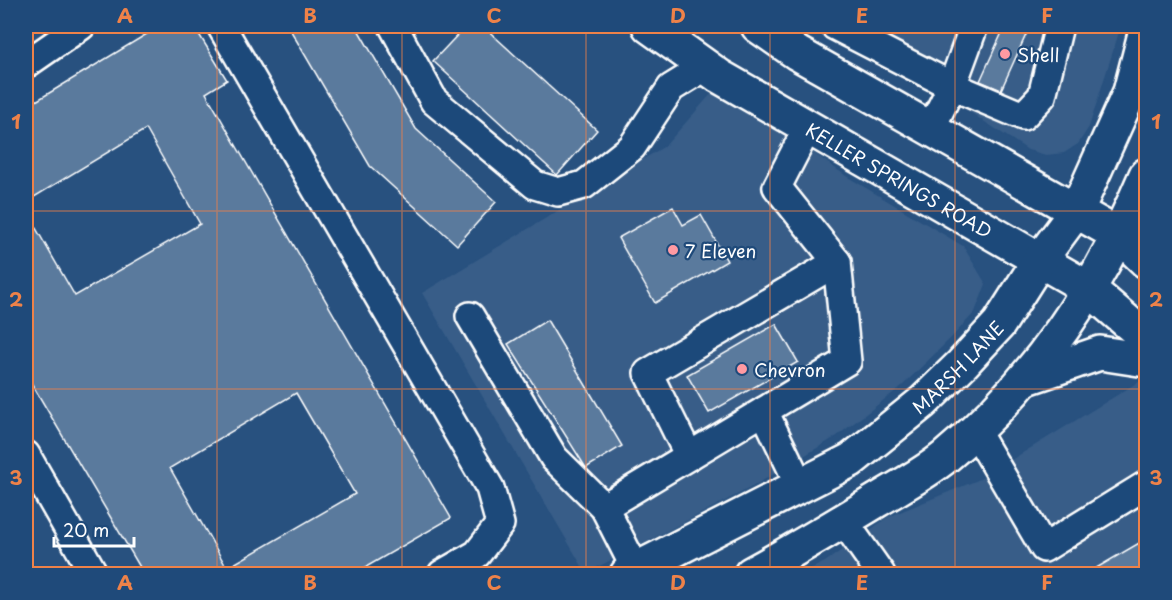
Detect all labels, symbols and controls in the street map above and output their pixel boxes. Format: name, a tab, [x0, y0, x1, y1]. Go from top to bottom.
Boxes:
text: A	[117, 0, 133, 30]
text: B	[303, 0, 317, 30]
text: C	[486, 0, 502, 30]
text: D	[670, 0, 686, 30]
text: E	[856, 0, 868, 30]
text: F	[1041, 0, 1053, 30]
place label: Shell	[1017, 41, 1059, 68]
marker: Shell	[998, 47, 1012, 61]
text: 1	[11, 106, 21, 136]
text: 1	[1151, 106, 1161, 136]
street label: KELLER SPRINGS ROAD	[801, 115, 998, 244]
place label: 7 Eleven	[685, 237, 756, 264]
marker: 7 Eleven	[666, 243, 680, 257]
text: 2	[9, 284, 23, 314]
text: 2	[1149, 284, 1163, 314]
street label: MARSH LANE	[906, 314, 1009, 420]
place label: Chevron	[754, 356, 826, 383]
marker: Chevron	[735, 362, 749, 376]
text: 3	[9, 462, 23, 492]
text: 3	[1149, 462, 1163, 492]
scale bar	[54, 510, 134, 548]
text: 20 m	[63, 516, 109, 543]
text: A	[117, 567, 133, 597]
text: B	[303, 567, 317, 597]
text: C	[486, 567, 502, 597]
text: D	[670, 567, 686, 597]
text: E	[856, 567, 868, 597]
text: F	[1041, 567, 1053, 597]

